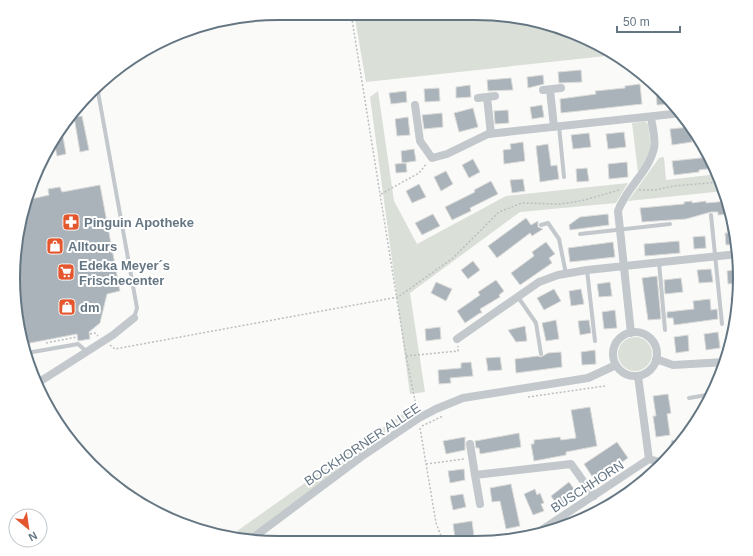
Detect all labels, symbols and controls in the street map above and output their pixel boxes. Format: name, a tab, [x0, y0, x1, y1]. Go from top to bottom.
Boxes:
scale bar	[617, 8, 680, 34]
text: 50 m	[623, 15, 650, 29]
pharmacy icon: Pinguin Apotheke	[61, 212, 81, 232]
place label: Pinguin Apotheke	[84, 215, 194, 230]
shop icon: Alltours	[45, 236, 65, 256]
place label: Alltours	[68, 239, 117, 254]
place label: Edeka Meyer´s Frischecenter	[79, 258, 170, 288]
supermarket icon: Edeka Meyer´s Frischecenter	[56, 262, 76, 282]
shop icon: dm	[57, 297, 77, 317]
place label: dm	[80, 300, 100, 315]
street label: BOCKHORNER ALLEE	[301, 400, 423, 489]
street label: BUSCHHORN	[548, 457, 626, 516]
north arrow	[8, 508, 48, 548]
text: N	[26, 530, 39, 544]

